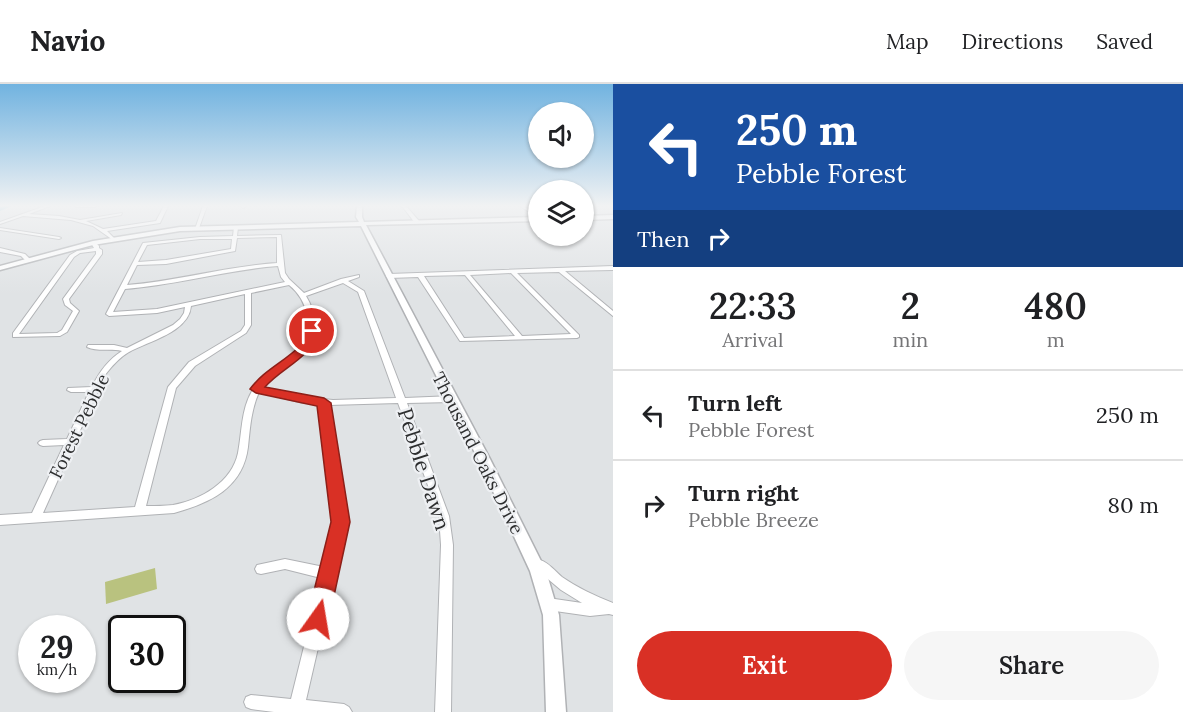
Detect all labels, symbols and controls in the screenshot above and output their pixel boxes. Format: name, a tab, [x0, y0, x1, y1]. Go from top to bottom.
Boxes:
text: Navio	[30, 23, 105, 59]
text: Map	[886, 28, 929, 55]
text: Directions	[962, 28, 1063, 55]
text: Saved	[1096, 28, 1153, 55]
map controls	[528, 102, 594, 246]
button: sound	[528, 102, 594, 168]
text: 250 m	[736, 103, 857, 157]
icon: left	[637, 108, 715, 186]
text: Pebble Forest	[736, 156, 907, 190]
button: layers	[528, 180, 594, 246]
icon: right	[702, 222, 735, 255]
text: Then	[637, 225, 690, 253]
text: 22:33	[709, 283, 797, 329]
text: 2	[901, 283, 920, 329]
text: 480	[1024, 283, 1087, 329]
pin	[286, 305, 337, 356]
icon: arrive	[295, 314, 328, 347]
text: Arrival	[722, 327, 783, 352]
text: min	[893, 327, 928, 352]
text: m	[1047, 327, 1065, 352]
street label: Thousand Oaks Drive	[427, 368, 529, 538]
street label: Forest Pebble	[44, 370, 114, 482]
text: Turn left	[688, 389, 782, 417]
icon: left	[637, 399, 670, 432]
text: 250 m	[1096, 401, 1159, 429]
street label: Pebble Dawn	[392, 405, 456, 534]
text: Pebble Forest	[688, 417, 814, 442]
text: Turn right	[688, 479, 799, 507]
icon: right	[637, 489, 670, 522]
text: 80 m	[1108, 491, 1159, 519]
text: Pebble Breeze	[688, 507, 819, 532]
position arrow	[286, 587, 350, 651]
speed limit sign: 30	[108, 615, 186, 693]
text: 29	[40, 628, 74, 666]
button: Exit	[637, 631, 892, 700]
button: Share	[904, 631, 1159, 700]
text: km/h	[37, 660, 77, 679]

